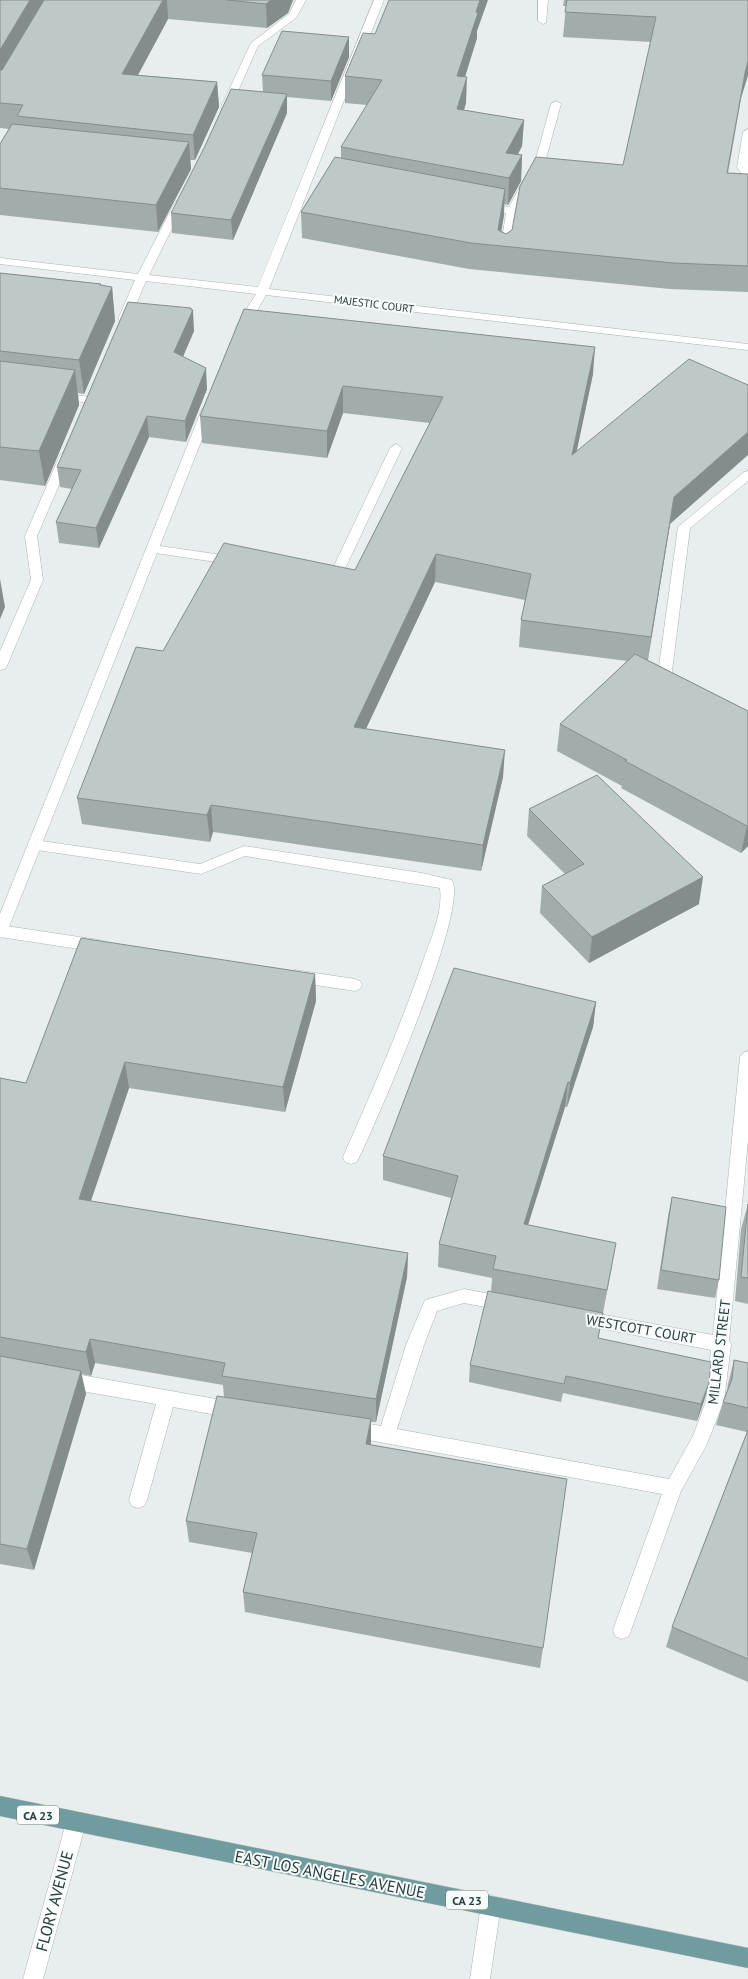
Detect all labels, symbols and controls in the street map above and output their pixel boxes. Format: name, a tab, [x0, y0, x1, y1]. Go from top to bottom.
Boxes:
street label: MAJESTIC COURT	[333, 292, 415, 316]
street label: MILLARD STREET	[704, 1298, 734, 1405]
street label: WESTCOTT COURT	[585, 1311, 697, 1348]
road number: CA 23	[17, 1806, 59, 1824]
street label: EAST LOS ANGELES AVENUE	[233, 1846, 427, 1902]
street label: FLORY AVENUE	[31, 1848, 77, 1954]
road number: CA 23	[446, 1890, 488, 1910]

